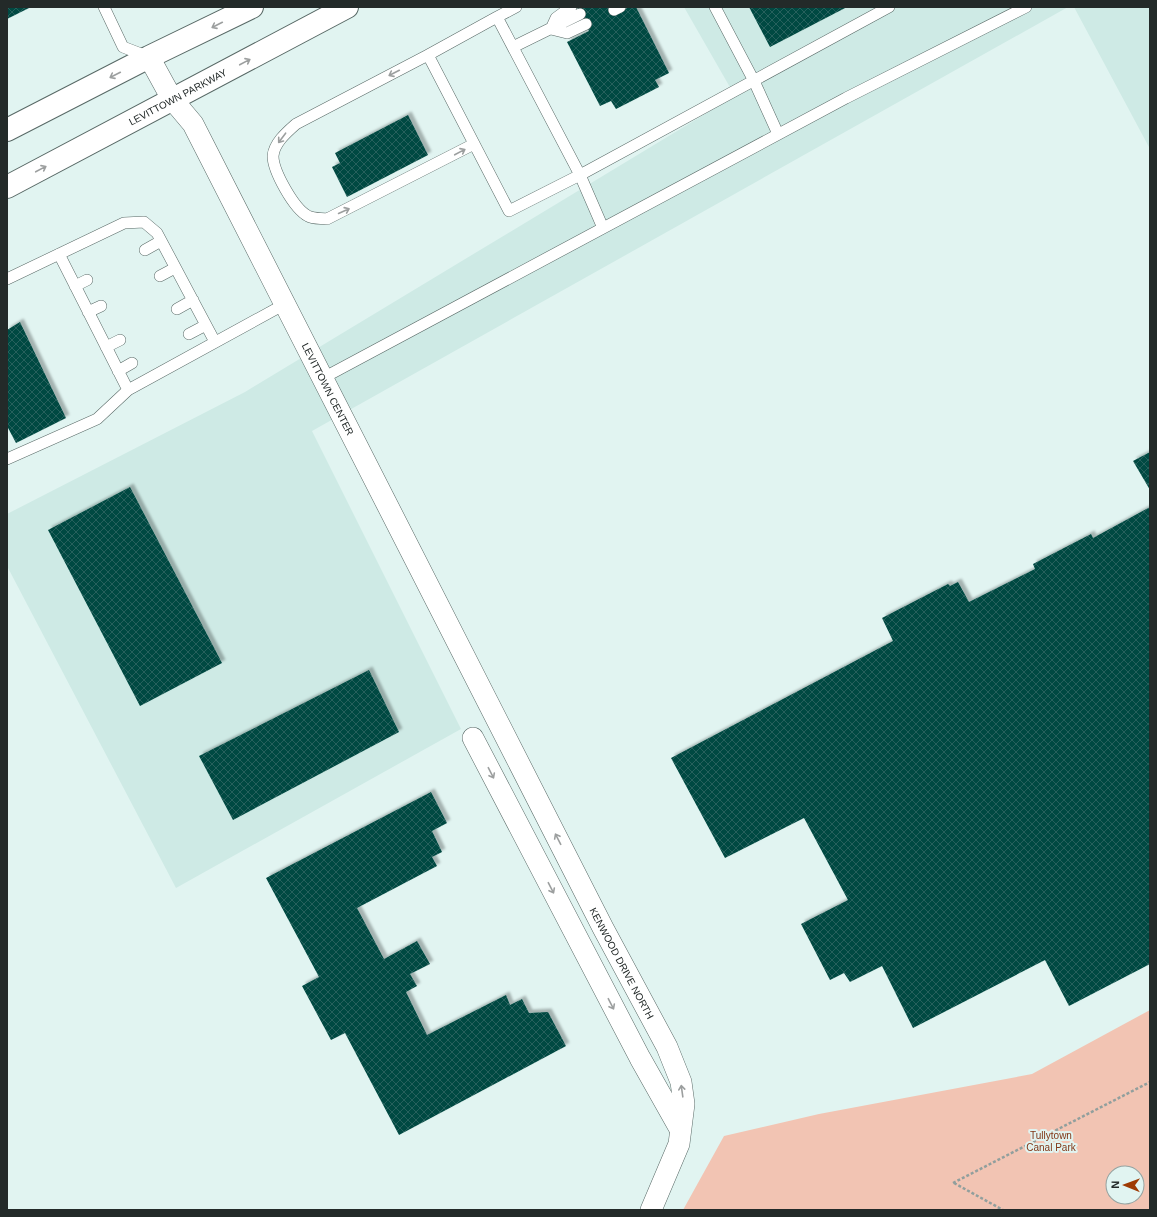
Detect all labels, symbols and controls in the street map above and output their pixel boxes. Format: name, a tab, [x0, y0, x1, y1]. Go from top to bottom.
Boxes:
one-way arrow	[212, 21, 224, 29]
one-way arrow	[238, 58, 250, 66]
street label: LEVITTOWN PARKWAY	[127, 67, 229, 128]
one-way arrow	[388, 70, 400, 77]
one-way arrow	[109, 72, 121, 79]
one-way arrow	[278, 133, 287, 143]
one-way arrow	[454, 147, 466, 155]
one-way arrow	[35, 164, 47, 172]
one-way arrow	[338, 207, 350, 214]
street label: LEVITTOWN CENTER	[300, 341, 356, 437]
one-way arrow	[488, 767, 496, 779]
one-way arrow	[554, 833, 561, 845]
one-way arrow	[548, 882, 555, 894]
street label: KENWOOD DRIVE NORTH	[588, 906, 656, 1021]
one-way arrow	[608, 997, 615, 1009]
one-way arrow	[678, 1085, 686, 1098]
park label: Tullytown Canal Park	[1026, 1130, 1077, 1153]
north arrow	[1105, 1165, 1145, 1205]
text: N	[1109, 1181, 1121, 1189]

